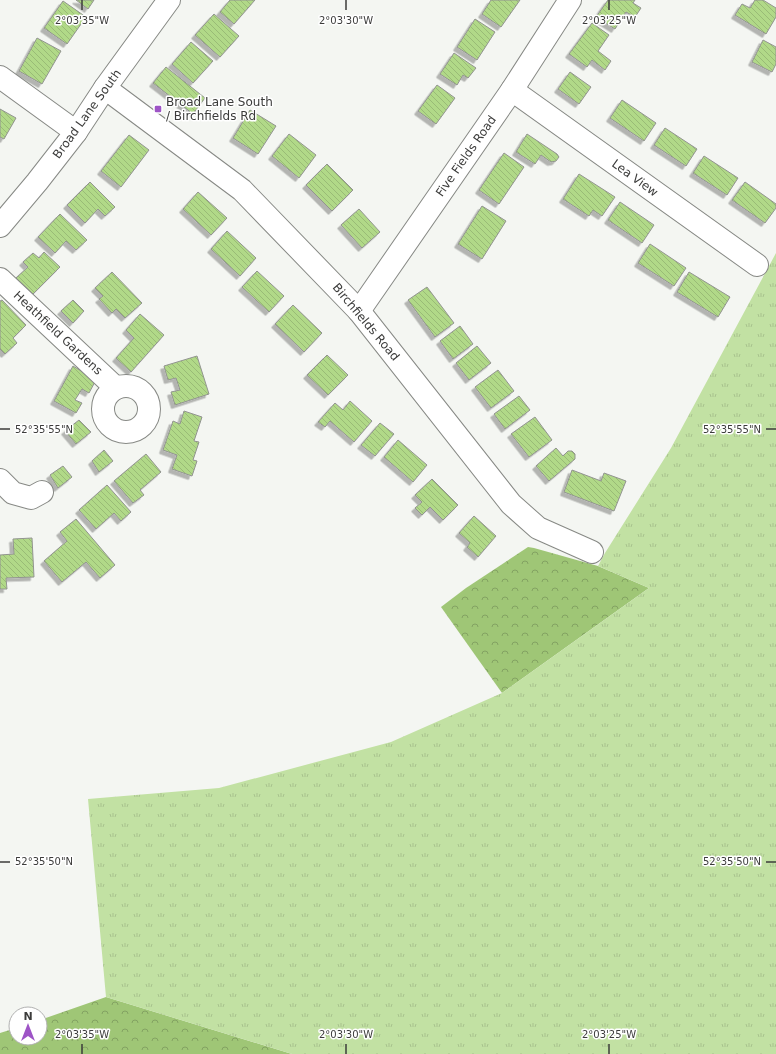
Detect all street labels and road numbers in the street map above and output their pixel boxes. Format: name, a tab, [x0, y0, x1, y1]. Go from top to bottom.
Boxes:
street label: Broad Lane South	[50, 67, 124, 161]
street label: Five Fields Road	[433, 113, 499, 199]
street label: Lea View	[609, 157, 661, 199]
street label: Birchfields Road	[330, 281, 402, 363]
street label: Heathfield Gardens	[11, 288, 105, 378]

